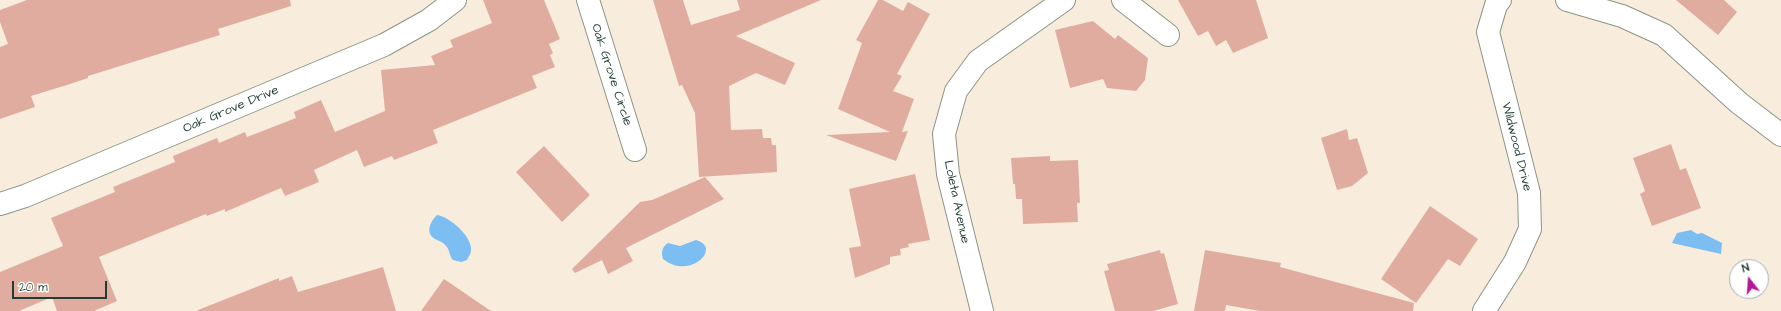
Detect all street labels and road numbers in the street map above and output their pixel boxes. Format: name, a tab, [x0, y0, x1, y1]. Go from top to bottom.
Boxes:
street label: Oak Grove Circle	[587, 22, 635, 128]
street label: Oak Grove Drive	[181, 83, 281, 137]
street label: Wildwood Drive	[1497, 101, 1535, 193]
street label: Loleta Avenue	[940, 159, 972, 245]

